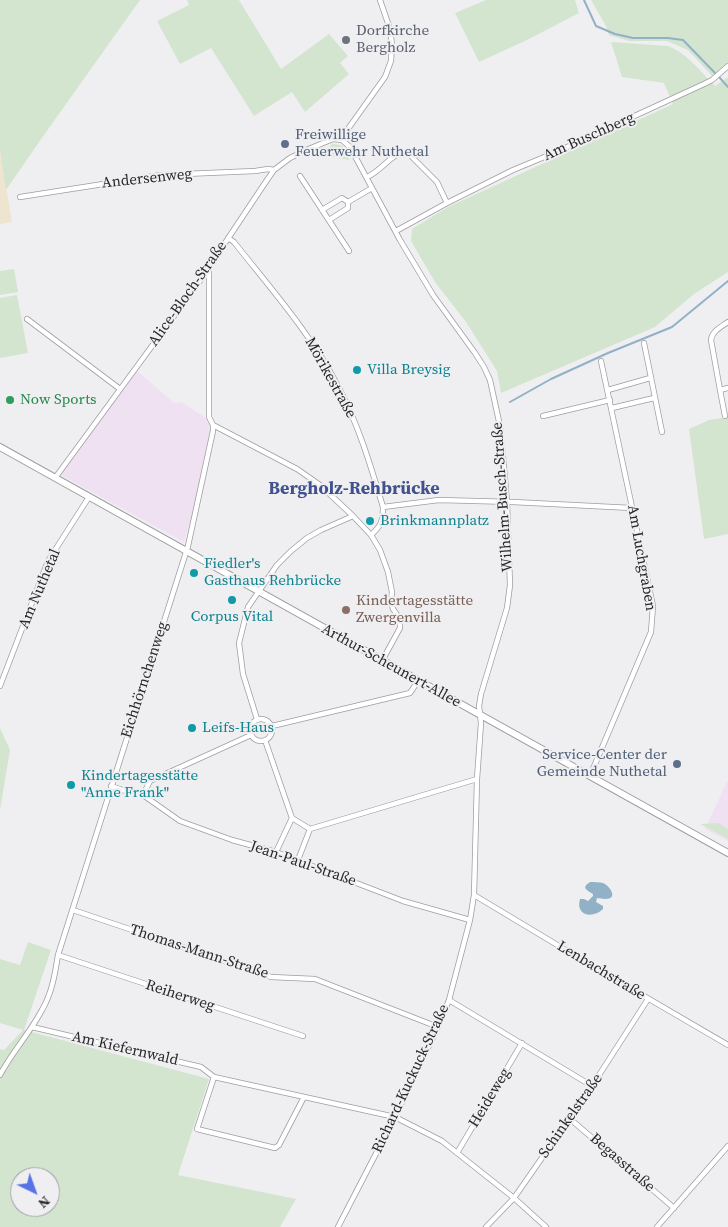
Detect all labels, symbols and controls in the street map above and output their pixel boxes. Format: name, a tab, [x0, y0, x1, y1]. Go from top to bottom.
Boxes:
place label: Dorfkirche Bergholz	[356, 22, 429, 57]
marker: Dorfkirche Bergholz	[340, 34, 352, 46]
street label: Am Buschberg	[541, 109, 637, 165]
place label: Freiwillige Feuerwehr Nuthetal	[295, 126, 429, 161]
marker: Freiwillige Feuerwehr Nuthetal	[279, 138, 291, 150]
street label: Andersenweg	[101, 165, 193, 193]
street label: Alice-Bloch-Straße	[145, 238, 231, 350]
street label: Mörikestraße	[300, 334, 360, 422]
place label: Villa Breysig	[367, 361, 450, 379]
marker: Villa Breysig	[351, 364, 363, 376]
place label: Now Sports	[20, 391, 97, 409]
marker: Now Sports	[4, 394, 16, 406]
street label: Wilhelm-Busch-Straße	[489, 421, 517, 573]
district label: Bergholz-Rehbrücke	[268, 478, 440, 500]
street label: Am Luchgraben	[623, 504, 659, 612]
place label: Brinkmannplatz	[380, 512, 489, 530]
marker: Brinkmannplatz	[364, 515, 376, 527]
street label: Am Nuthetal	[15, 546, 65, 632]
place label: Fiedler's Gasthaus Rehbrücke	[204, 555, 341, 590]
marker: Fiedler's Gasthaus Rehbrücke	[188, 567, 200, 579]
place label: Kindertagesstätte Zwergenvilla	[356, 592, 473, 627]
marker: Corpus Vital	[226, 594, 238, 606]
marker: Kindertagesstätte Zwergenvilla	[340, 604, 352, 616]
place label: Corpus Vital	[191, 608, 273, 626]
street label: Eichhörnchenweg	[118, 619, 172, 741]
street label: Arthur-Scheunert-Allee	[318, 620, 464, 712]
place label: Leifs-Haus	[202, 719, 274, 737]
marker: Leifs-Haus	[186, 722, 198, 734]
place label: Service-Center der Gemeinde Nuthetal	[537, 746, 667, 781]
marker: Service-Center der Gemeinde Nuthetal	[671, 758, 683, 770]
place label: Kindertagesstätte "Anne Frank"	[81, 767, 198, 802]
marker: Kindertagesstätte "Anne Frank"	[65, 779, 77, 791]
street label: Jean-Paul-Straße	[247, 837, 359, 891]
street label: Thomas-Mann-Straße	[127, 921, 271, 983]
street label: Lenbachstraße	[554, 938, 648, 1004]
street label: Reiherweg	[143, 976, 217, 1016]
street label: Richard-Kuckuck-Straße	[369, 1002, 453, 1156]
street label: Am Kiefernwald	[70, 1028, 180, 1070]
street label: Heideweg	[465, 1065, 515, 1131]
street label: Schinkelstraße	[535, 1070, 607, 1162]
street label: Begasstraße	[586, 1130, 658, 1196]
north arrow	[10, 1167, 60, 1217]
text: N	[34, 1192, 55, 1213]

